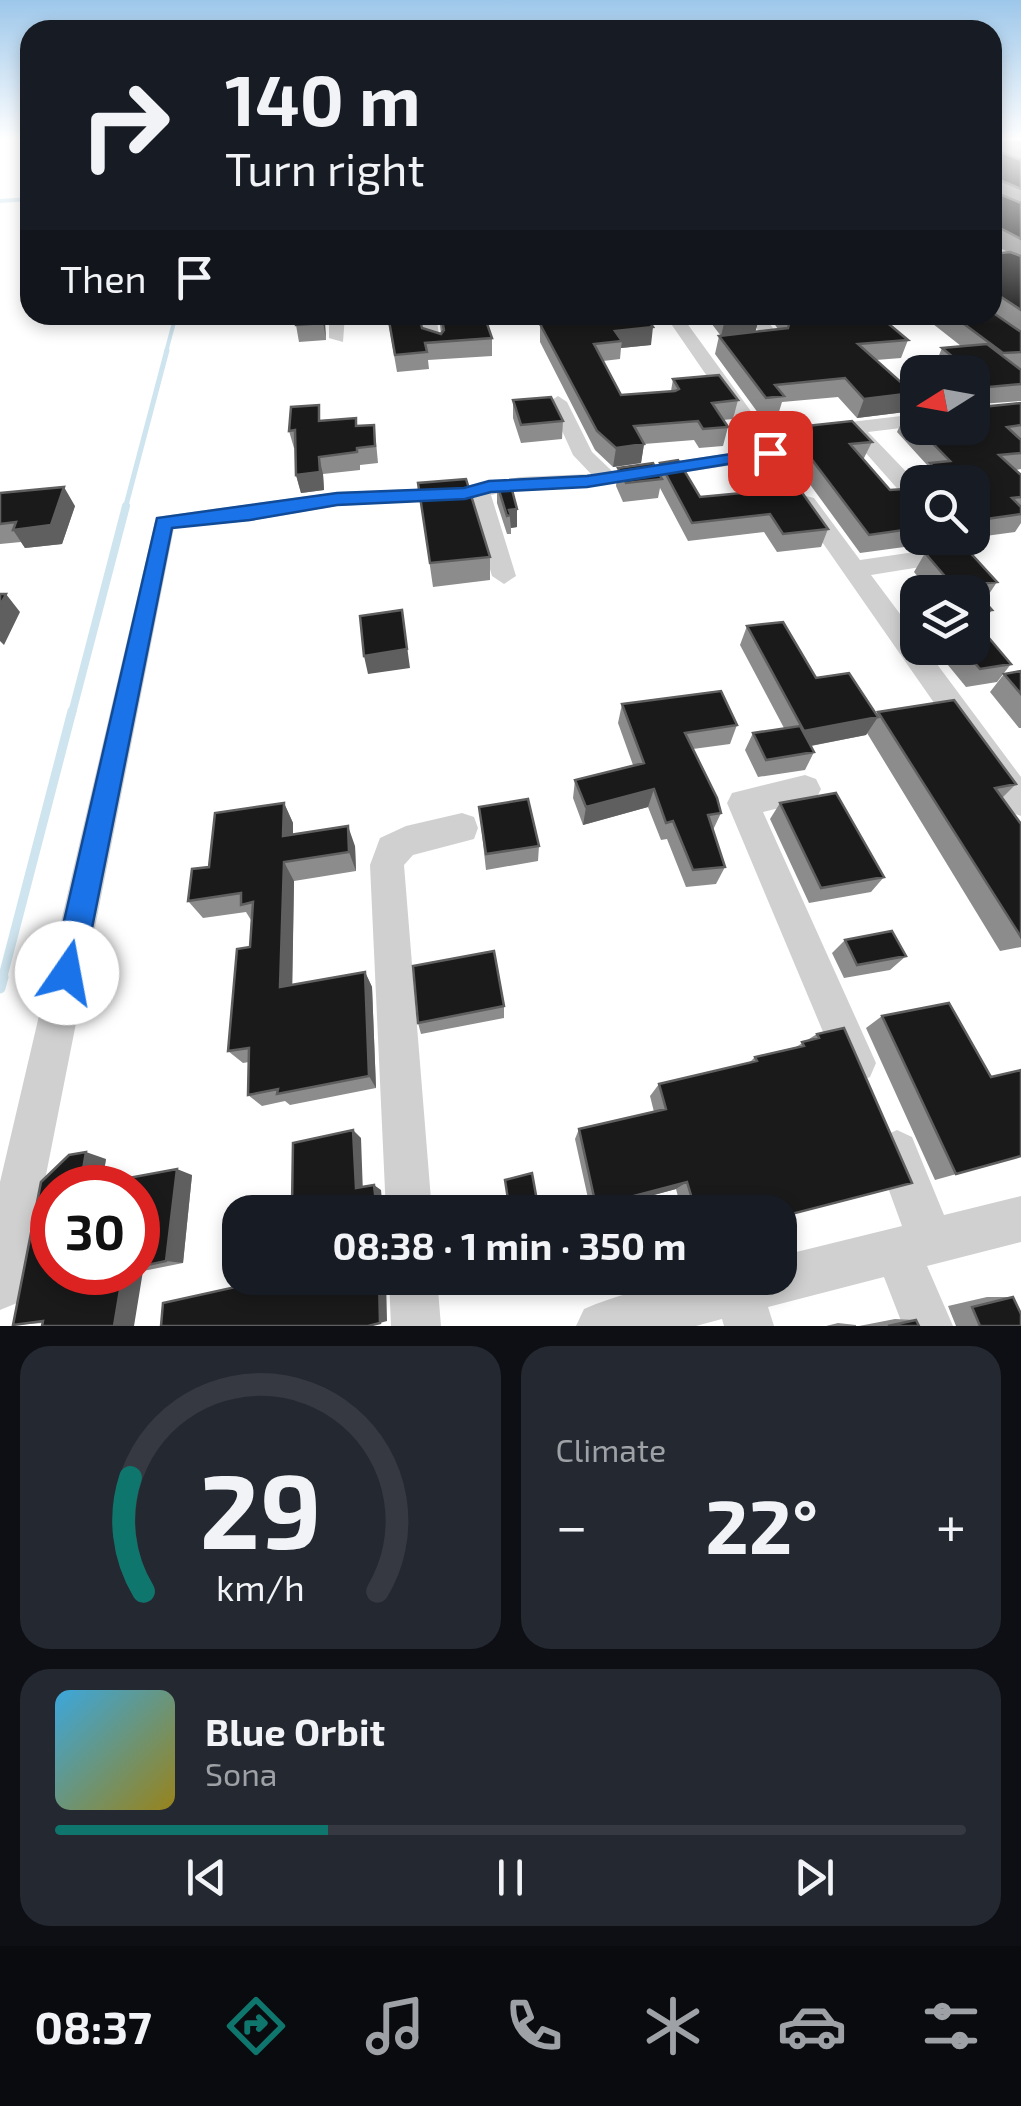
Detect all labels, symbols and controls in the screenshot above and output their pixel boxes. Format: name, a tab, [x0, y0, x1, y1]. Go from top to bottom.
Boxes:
text: 140 m	[225, 56, 421, 140]
icon: right	[60, 60, 190, 190]
text: Turn right	[225, 141, 425, 195]
icon: arrive	[167, 250, 222, 305]
text: Then	[60, 255, 147, 301]
north arrow	[900, 355, 990, 445]
map controls	[900, 355, 990, 665]
pin	[728, 411, 813, 496]
icon: arrive	[743, 426, 798, 481]
button: search	[900, 465, 990, 555]
button: layers	[900, 575, 990, 665]
position arrow	[15, 921, 119, 1025]
speed limit sign: 30	[30, 1165, 160, 1295]
text: 08:38 · 1 min · 350 m	[332, 1222, 687, 1268]
text: Climate	[556, 1430, 666, 1468]
text: 29	[199, 1445, 321, 1570]
text: 22°	[705, 1479, 818, 1569]
text: −	[556, 1491, 588, 1557]
text: +	[936, 1491, 966, 1557]
text: km/h	[216, 1565, 305, 1608]
text: Blue Orbit	[205, 1708, 385, 1754]
text: Sona	[205, 1754, 277, 1792]
icon: previous	[179, 1850, 234, 1905]
icon: pause	[483, 1850, 538, 1905]
icon: next	[787, 1850, 842, 1905]
icon: directions	[221, 1991, 291, 2061]
icon: music	[360, 1991, 430, 2061]
icon: phone	[499, 1991, 569, 2061]
icon: climate	[638, 1991, 708, 2061]
icon: car	[777, 1991, 847, 2061]
icon: filters	[916, 1991, 986, 2061]
text: 08:37	[35, 1999, 152, 2053]

